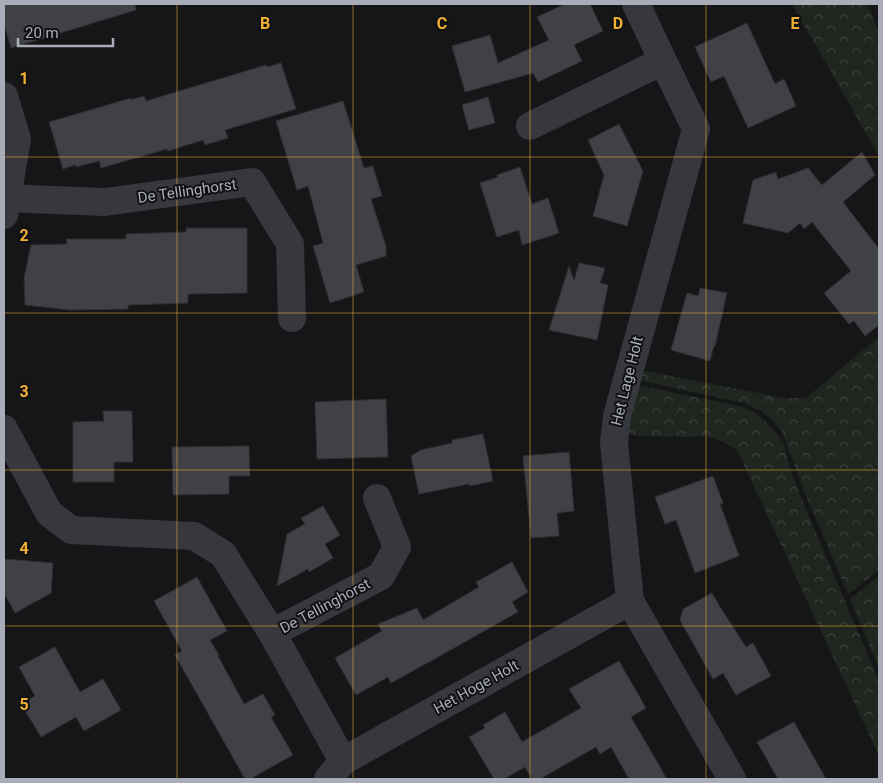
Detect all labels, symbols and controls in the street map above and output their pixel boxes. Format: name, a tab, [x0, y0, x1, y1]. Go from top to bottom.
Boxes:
text: B	[260, 14, 270, 33]
text: C	[437, 14, 447, 33]
text: D	[613, 14, 623, 33]
text: E	[791, 14, 800, 33]
scale bar	[18, 15, 112, 47]
text: 20 m	[25, 24, 59, 42]
text: 1	[19, 69, 29, 88]
street label: De Tellinghorst	[136, 175, 238, 207]
text: 2	[19, 226, 29, 245]
street label: Het Lage Holt	[607, 334, 647, 428]
text: 3	[19, 382, 29, 401]
text: 4	[19, 539, 29, 558]
street label: De Tellinghorst	[277, 575, 373, 637]
street label: Het Hoge Holt	[430, 656, 522, 718]
text: 5	[19, 695, 29, 714]

